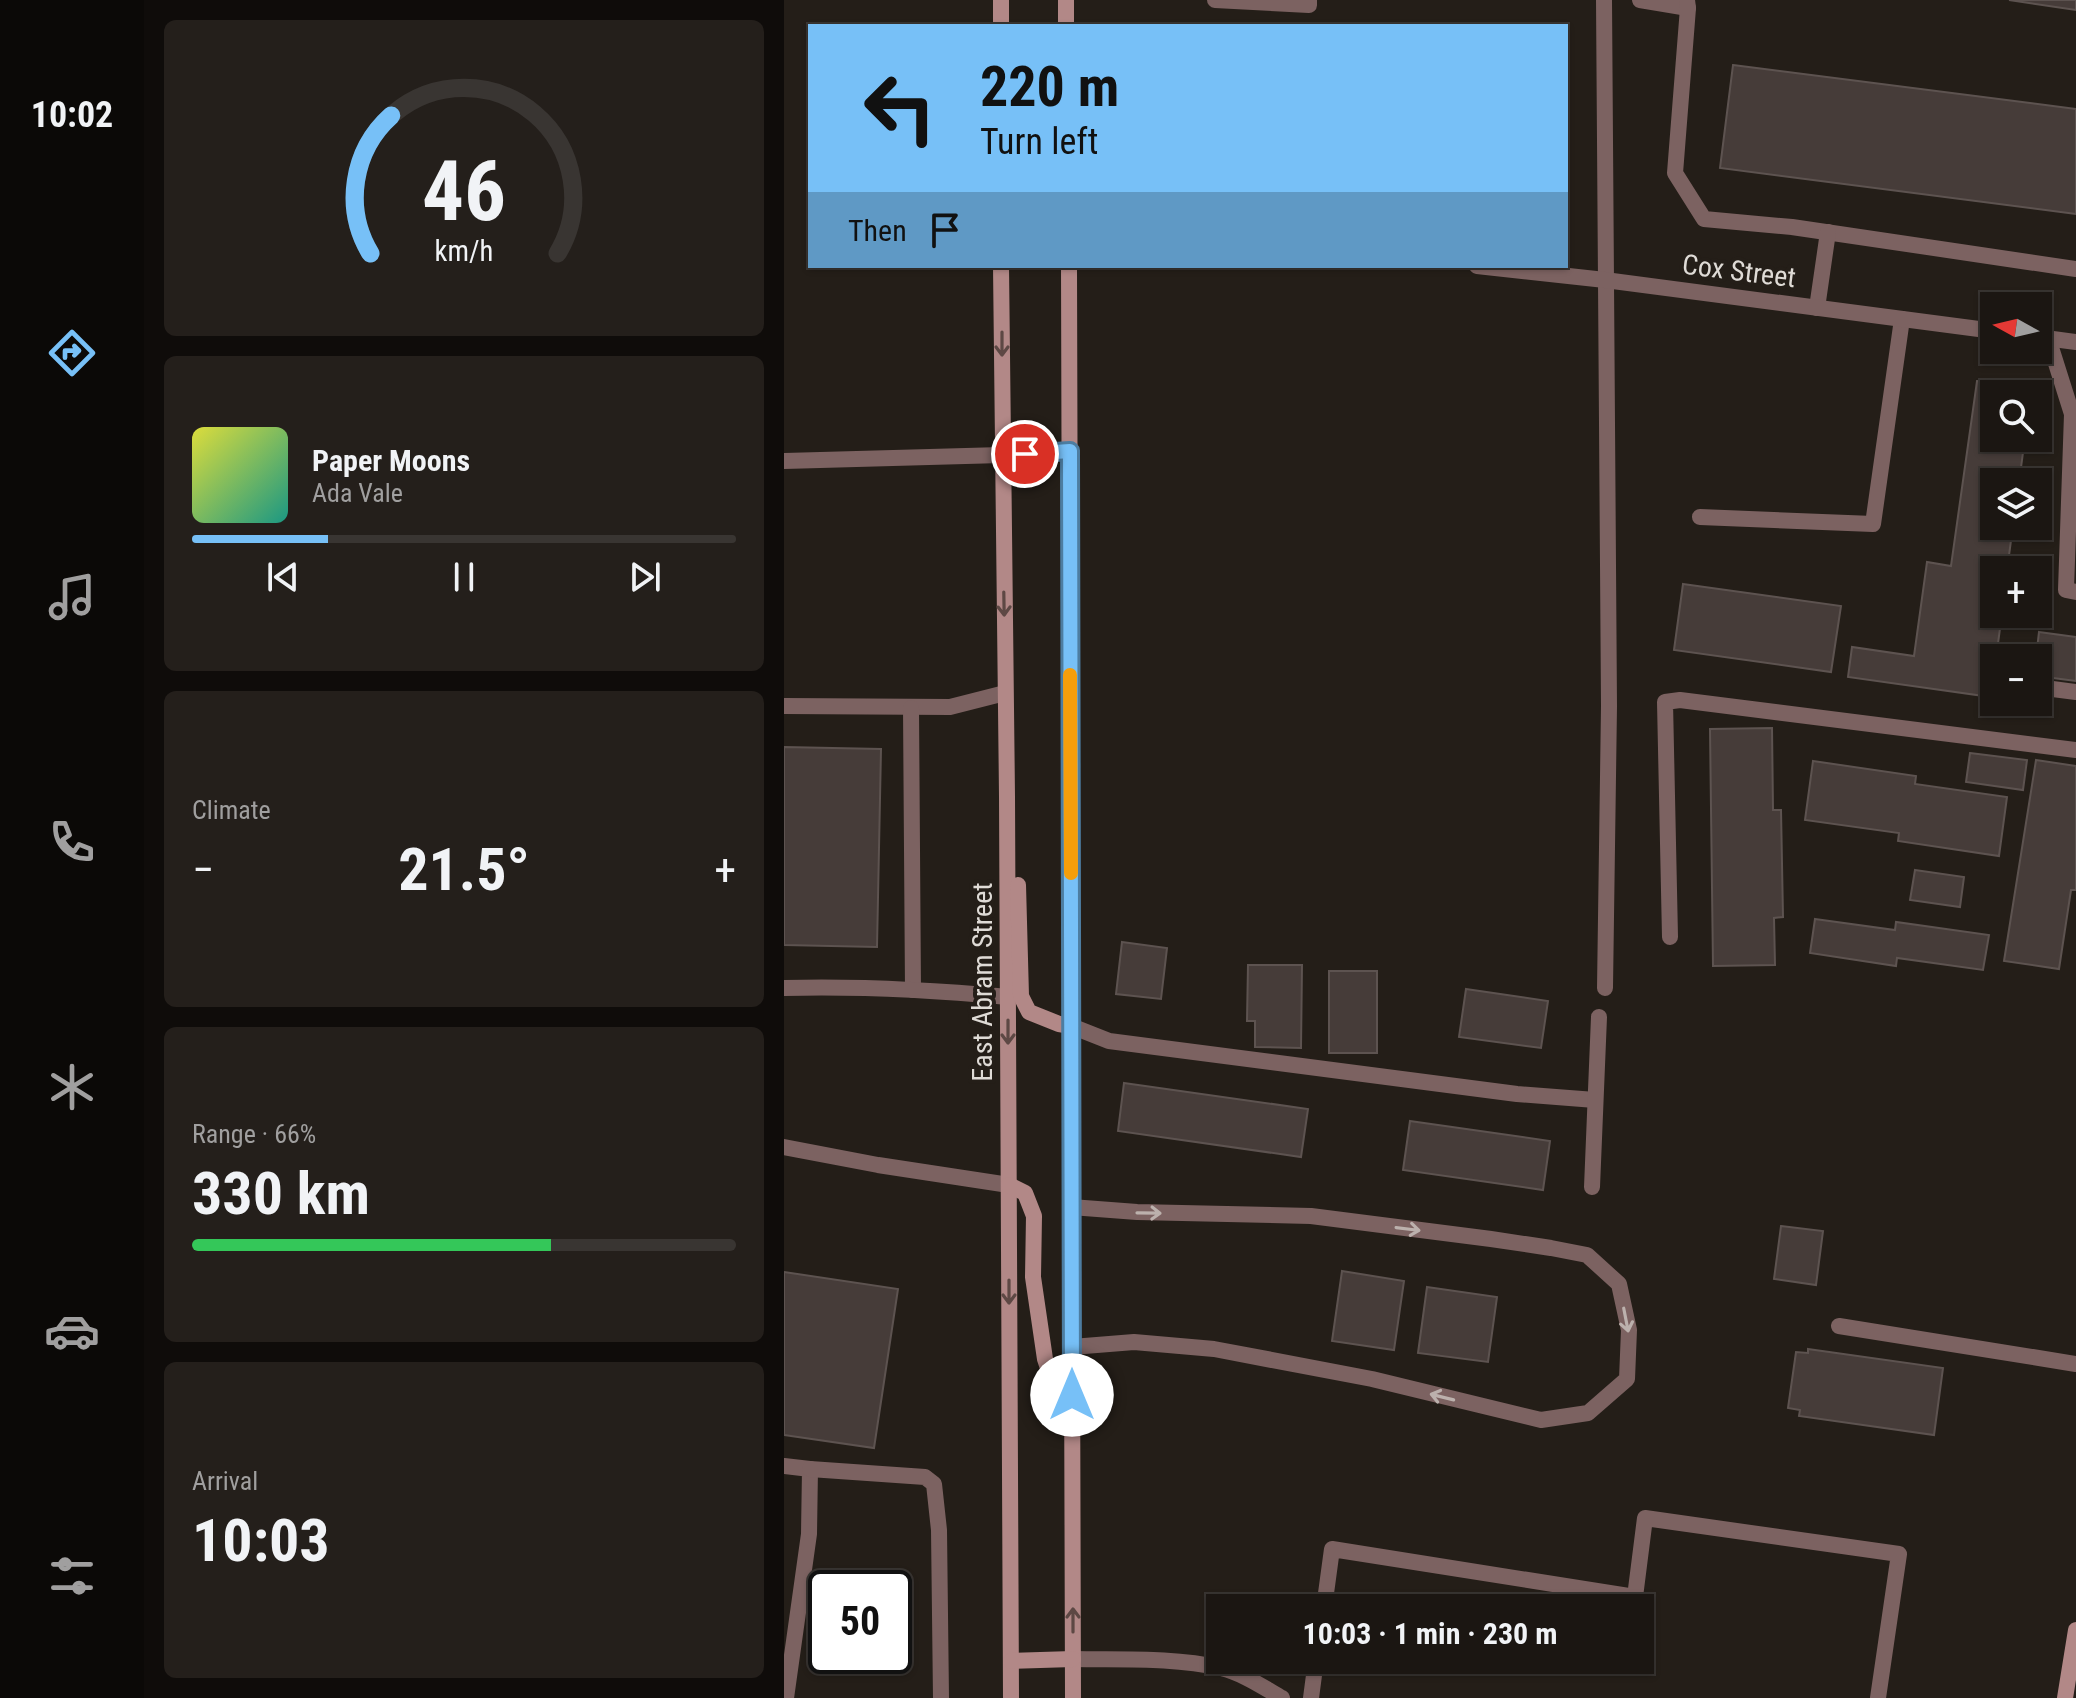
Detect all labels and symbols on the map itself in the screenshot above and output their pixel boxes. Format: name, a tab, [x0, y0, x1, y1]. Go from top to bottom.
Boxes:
street label: Cox Street	[1680, 248, 1798, 294]
north arrow	[1980, 292, 2052, 364]
one-way arrow	[994, 330, 1010, 357]
pin	[991, 420, 1059, 488]
one-way arrow	[996, 590, 1012, 617]
street label: East Abram Street	[966, 882, 999, 1082]
one-way arrow	[1000, 1018, 1016, 1045]
one-way arrow	[1135, 1205, 1162, 1220]
one-way arrow	[1395, 1222, 1421, 1237]
one-way arrow	[1001, 1278, 1017, 1305]
one-way arrow	[1620, 1306, 1635, 1332]
position arrow	[1030, 1353, 1114, 1437]
one-way arrow	[1430, 1388, 1456, 1403]
speed limit sign: 50	[808, 1570, 912, 1674]
one-way arrow	[1065, 1607, 1081, 1634]

